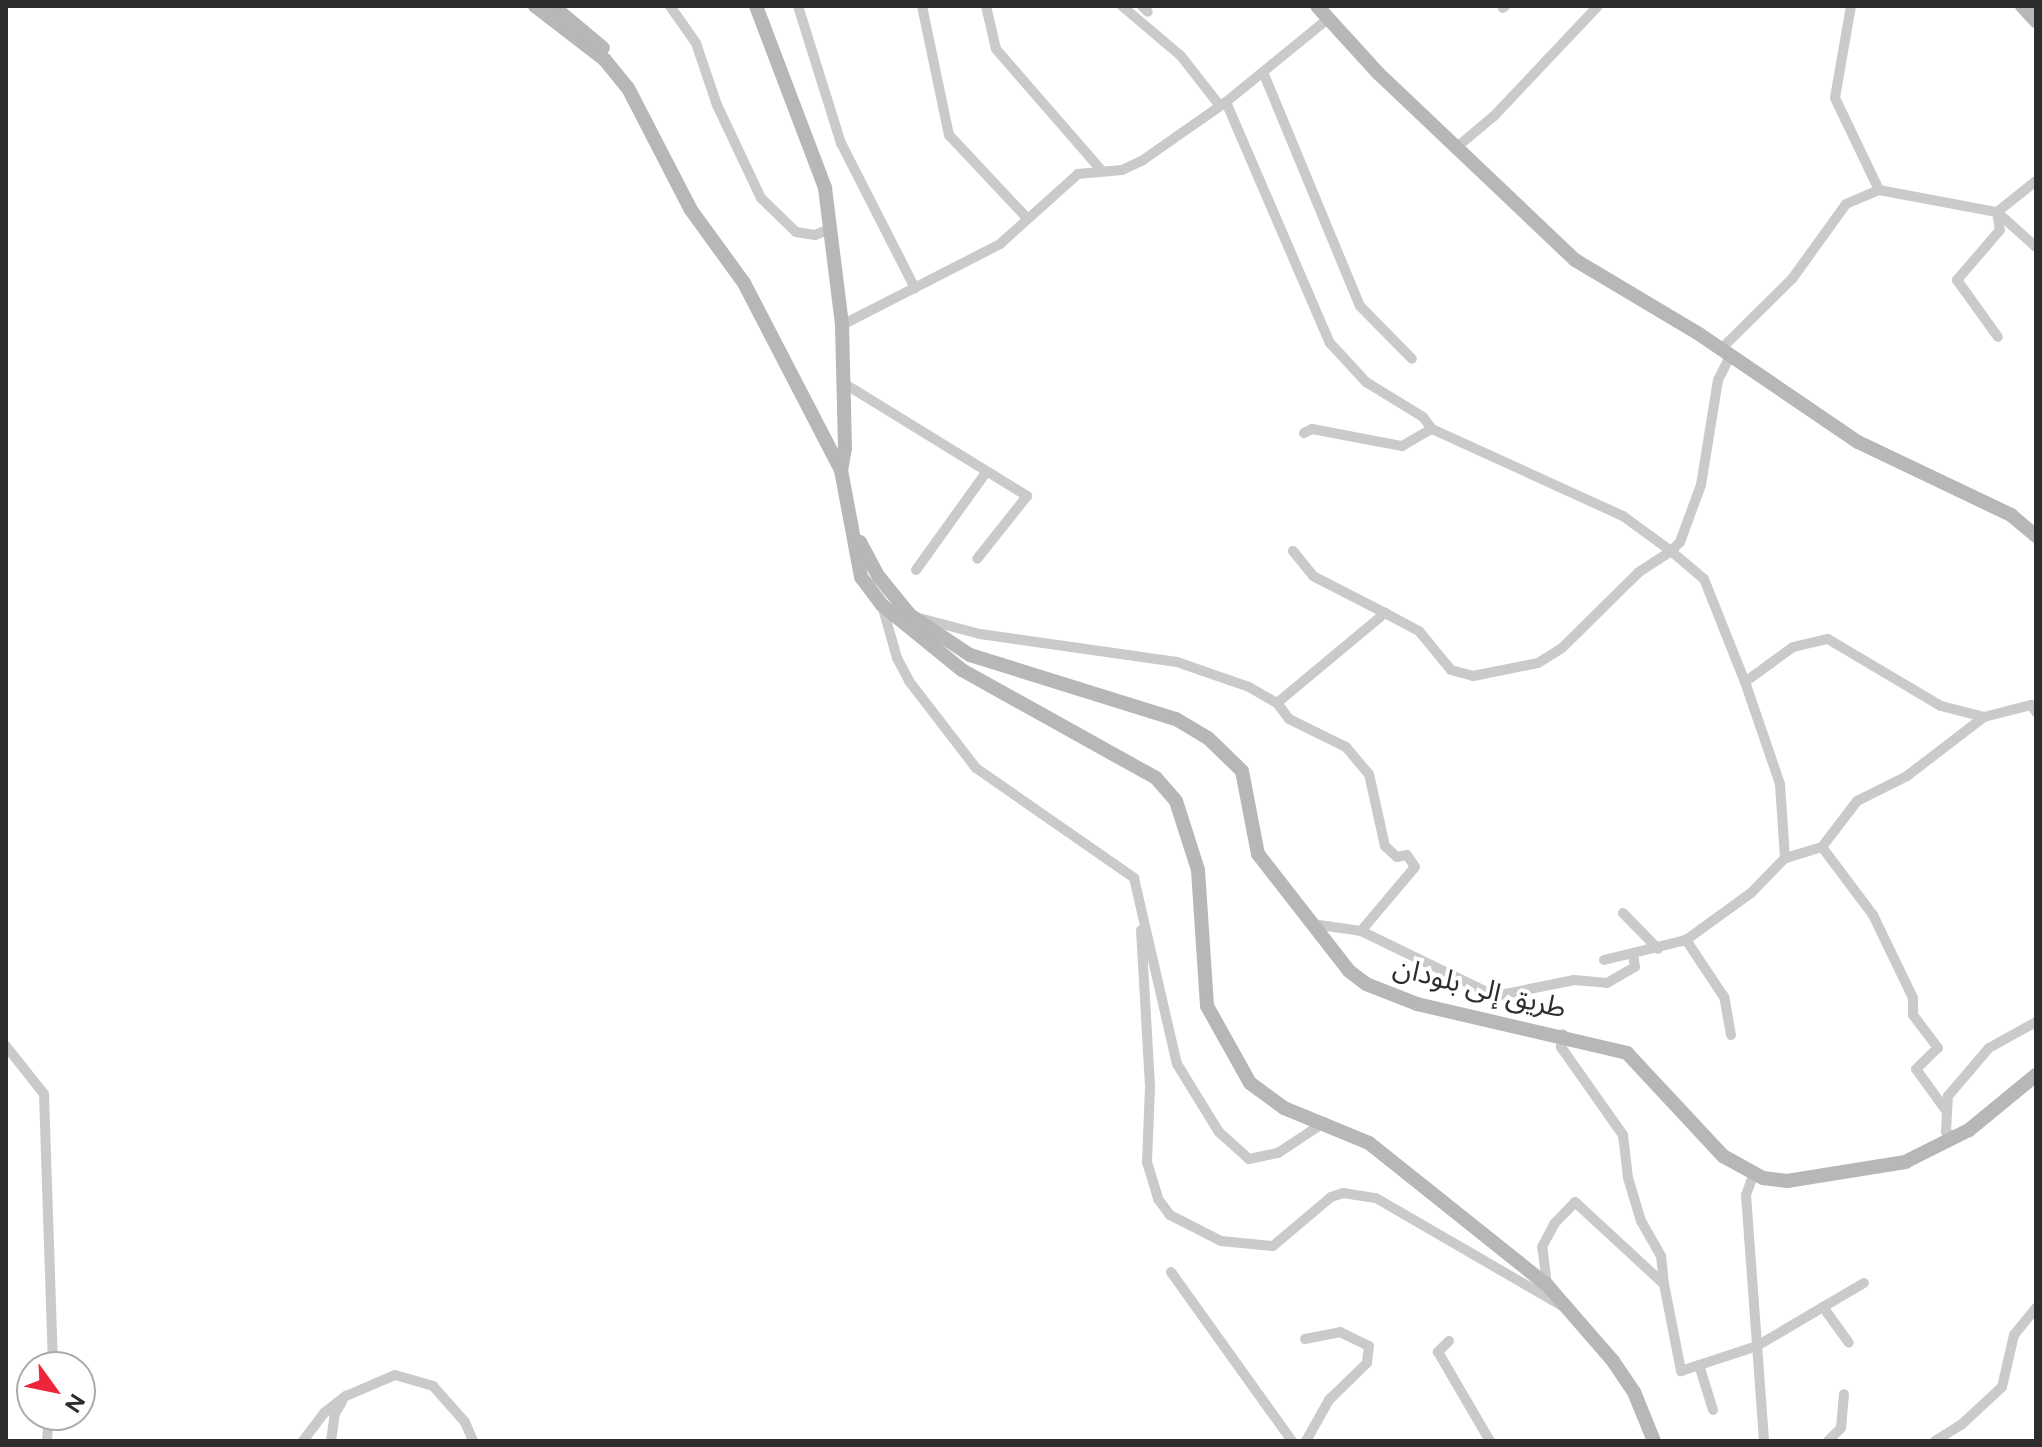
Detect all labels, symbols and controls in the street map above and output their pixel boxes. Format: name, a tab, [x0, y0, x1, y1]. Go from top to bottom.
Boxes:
street label: طريق إلى بلودان	[1390, 949, 1570, 1025]
north arrow	[16, 1351, 96, 1431]
text: N	[59, 1389, 91, 1418]

